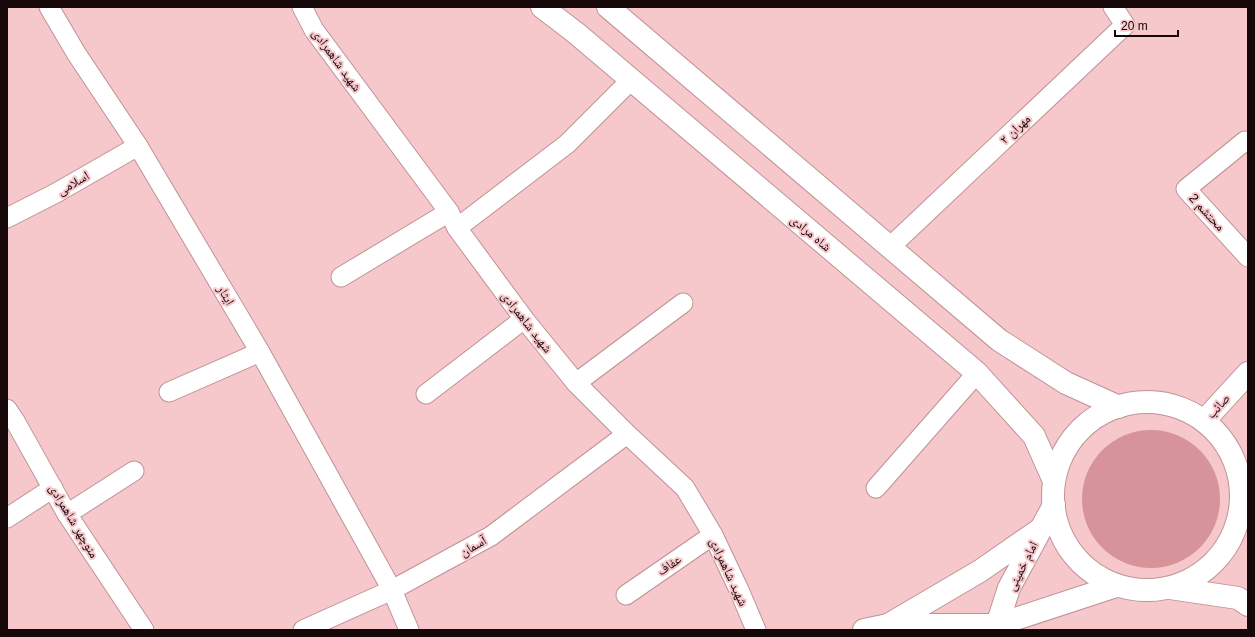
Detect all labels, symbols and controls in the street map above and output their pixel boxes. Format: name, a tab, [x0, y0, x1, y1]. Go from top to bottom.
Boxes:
scale bar	[1115, 12, 1178, 38]
text: 20 m	[1121, 19, 1148, 33]
street label: شهید شاهمرادی	[309, 26, 365, 95]
street label: مهران ۲	[997, 111, 1034, 148]
street label: اسلامی	[54, 168, 92, 199]
street label: محتشم 2	[1185, 190, 1228, 235]
street label: شاه مرادی	[787, 212, 834, 255]
street label: ایثار	[213, 281, 238, 308]
street label: شهید شاهمرادی	[498, 288, 556, 356]
street label: صائب	[1203, 391, 1233, 422]
street label: منوچهر شاهمرادی	[45, 481, 102, 561]
street label: آسمان	[457, 532, 490, 560]
street label: شهید شاهمرادی	[706, 536, 751, 609]
street label: امام خمینی	[1003, 539, 1042, 594]
street label: عفاف	[654, 551, 684, 579]

